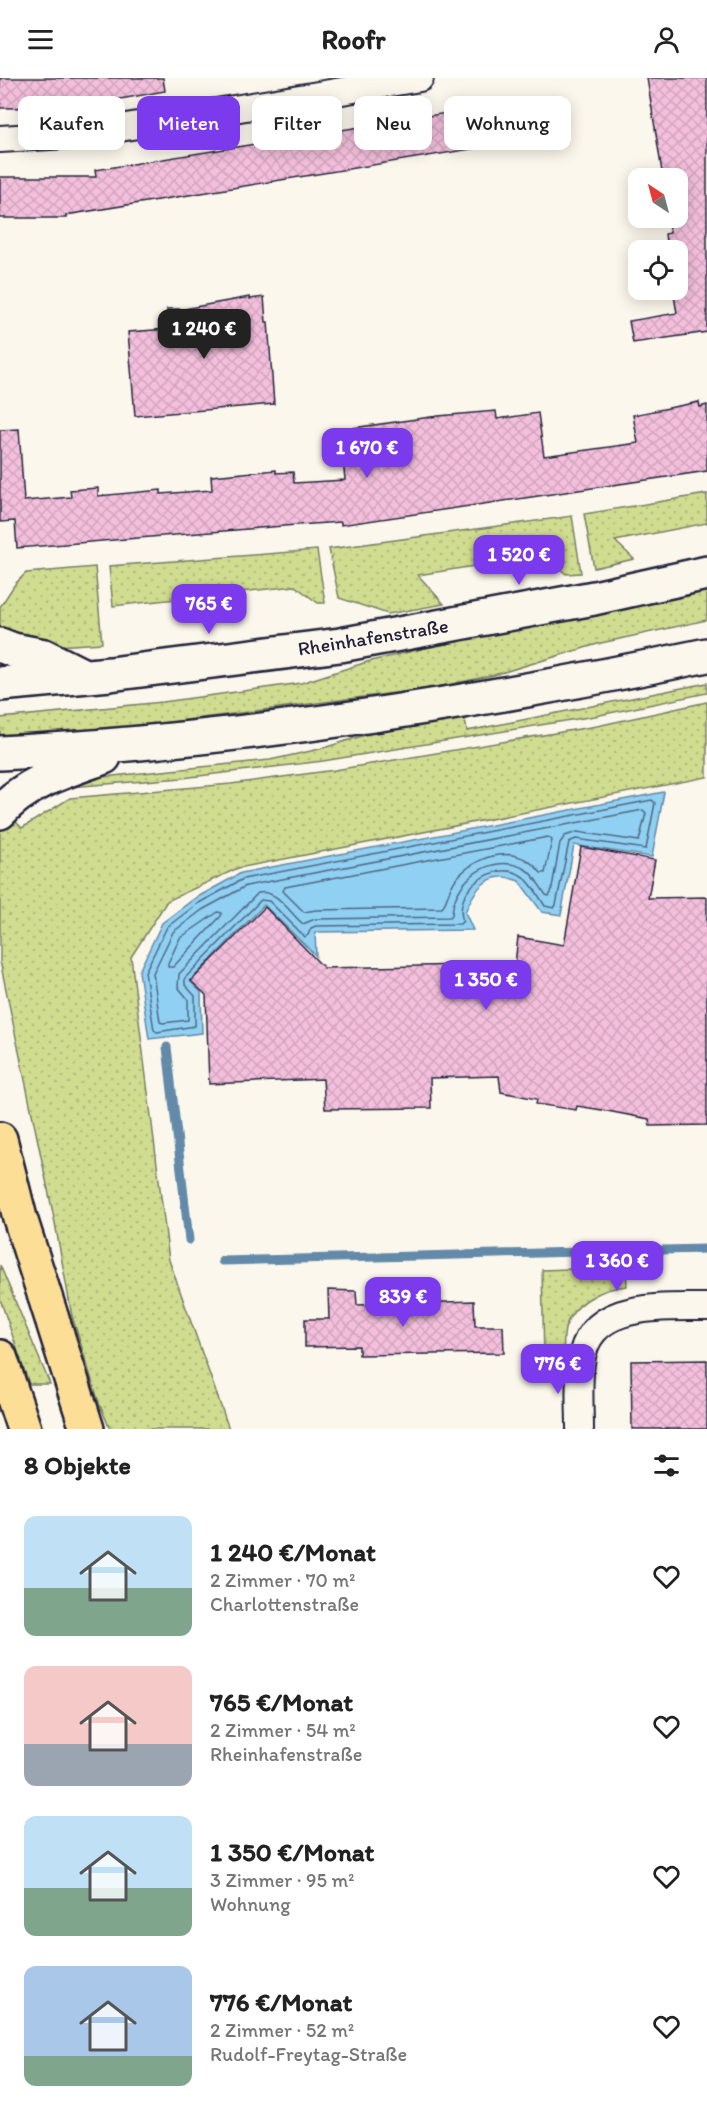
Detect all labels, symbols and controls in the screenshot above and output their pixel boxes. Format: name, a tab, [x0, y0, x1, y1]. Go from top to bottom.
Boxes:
icon: menu	[24, 23, 57, 56]
text: Roofr	[321, 23, 386, 56]
icon: person	[650, 23, 683, 56]
chip: Kaufen	[18, 96, 125, 150]
chip: Mieten	[137, 96, 240, 150]
chip: Filter	[252, 96, 342, 150]
chip: Neu	[354, 96, 432, 150]
chip: Wohnung	[444, 96, 571, 150]
north arrow	[628, 168, 688, 228]
map controls	[628, 168, 688, 300]
button: locate	[628, 240, 688, 300]
pin: 1 240 €	[149, 309, 259, 360]
text: 1 240 €	[172, 316, 236, 340]
pin: 1 670 €	[312, 428, 422, 479]
text: 1 670 €	[336, 435, 398, 459]
pin: 1 520 €	[464, 535, 574, 586]
text: 1 520 €	[487, 542, 551, 566]
pin: 765 €	[167, 584, 251, 635]
text: 765 €	[186, 591, 232, 615]
street label: Rheinhafenstraße	[296, 613, 450, 661]
pin: 1 350 €	[431, 960, 541, 1011]
text: 1 350 €	[454, 967, 518, 991]
pin: 1 360 €	[562, 1241, 672, 1292]
text: 1 360 €	[585, 1248, 649, 1272]
pin: 839 €	[361, 1277, 445, 1328]
text: 839 €	[379, 1284, 427, 1308]
pin: 776 €	[516, 1344, 600, 1395]
text: 776 €	[535, 1351, 581, 1375]
text: 8 Objekte	[24, 1449, 131, 1481]
icon: filters	[650, 1449, 683, 1482]
text: 1 240 €/Monat	[210, 1536, 376, 1568]
icon: home	[72, 1540, 144, 1612]
icon: heart	[650, 1560, 683, 1593]
text: 2 Zimmer · 70 m²	[210, 1568, 355, 1592]
text: Charlottenstraße	[210, 1592, 359, 1616]
text: 765 €/Monat	[210, 1686, 353, 1718]
icon: home	[72, 1690, 144, 1762]
icon: heart	[650, 1710, 683, 1743]
text: 2 Zimmer · 54 m²	[210, 1718, 356, 1742]
text: Rheinhafenstraße	[210, 1742, 362, 1766]
text: 1 350 €/Monat	[210, 1836, 374, 1868]
icon: home	[72, 1840, 144, 1912]
icon: heart	[650, 1860, 683, 1893]
text: 3 Zimmer · 95 m²	[210, 1868, 355, 1892]
text: Wohnung	[210, 1892, 291, 1916]
text: 776 €/Monat	[210, 1986, 352, 2018]
icon: home	[72, 1990, 144, 2062]
icon: heart	[650, 2010, 683, 2043]
text: 2 Zimmer · 52 m²	[210, 2018, 354, 2042]
text: Rudolf-Freytag-Straße	[210, 2042, 407, 2066]

